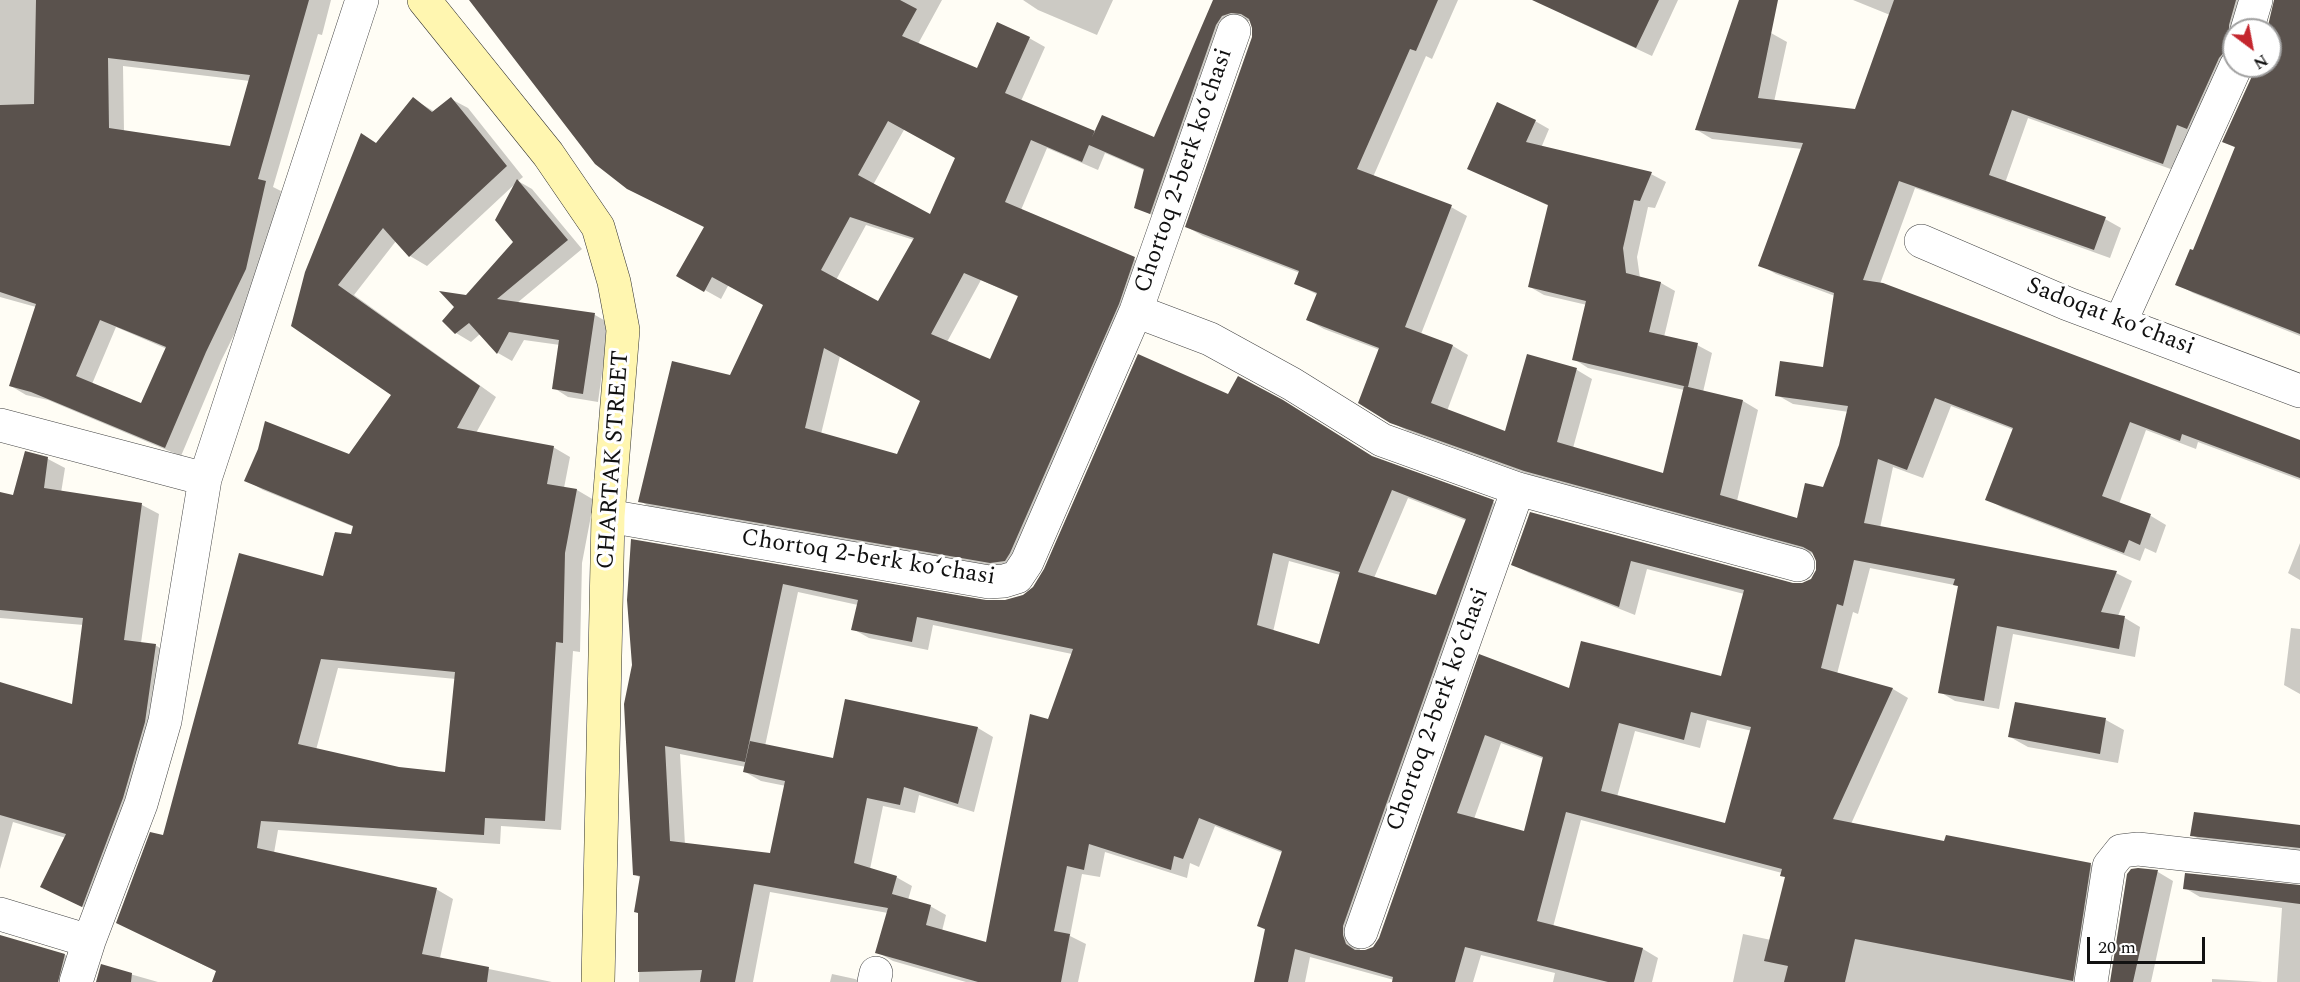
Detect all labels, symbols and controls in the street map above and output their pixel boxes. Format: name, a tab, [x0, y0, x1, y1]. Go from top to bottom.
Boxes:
north arrow	[2222, 18, 2282, 78]
street label: Chortoq 2-berk koʻchasi	[1130, 45, 1240, 297]
text: N	[2249, 48, 2272, 75]
street label: Sadoqat koʻchasi	[2022, 273, 2198, 363]
street label: CHARTAK STREET	[593, 350, 637, 570]
street label: Chortoq 2-berk koʻchasi	[739, 525, 997, 593]
street label: Chortoq 2-berk koʻchasi	[1382, 584, 1496, 836]
scale bar	[2090, 925, 2208, 963]
text: 20 m	[2098, 934, 2136, 961]

